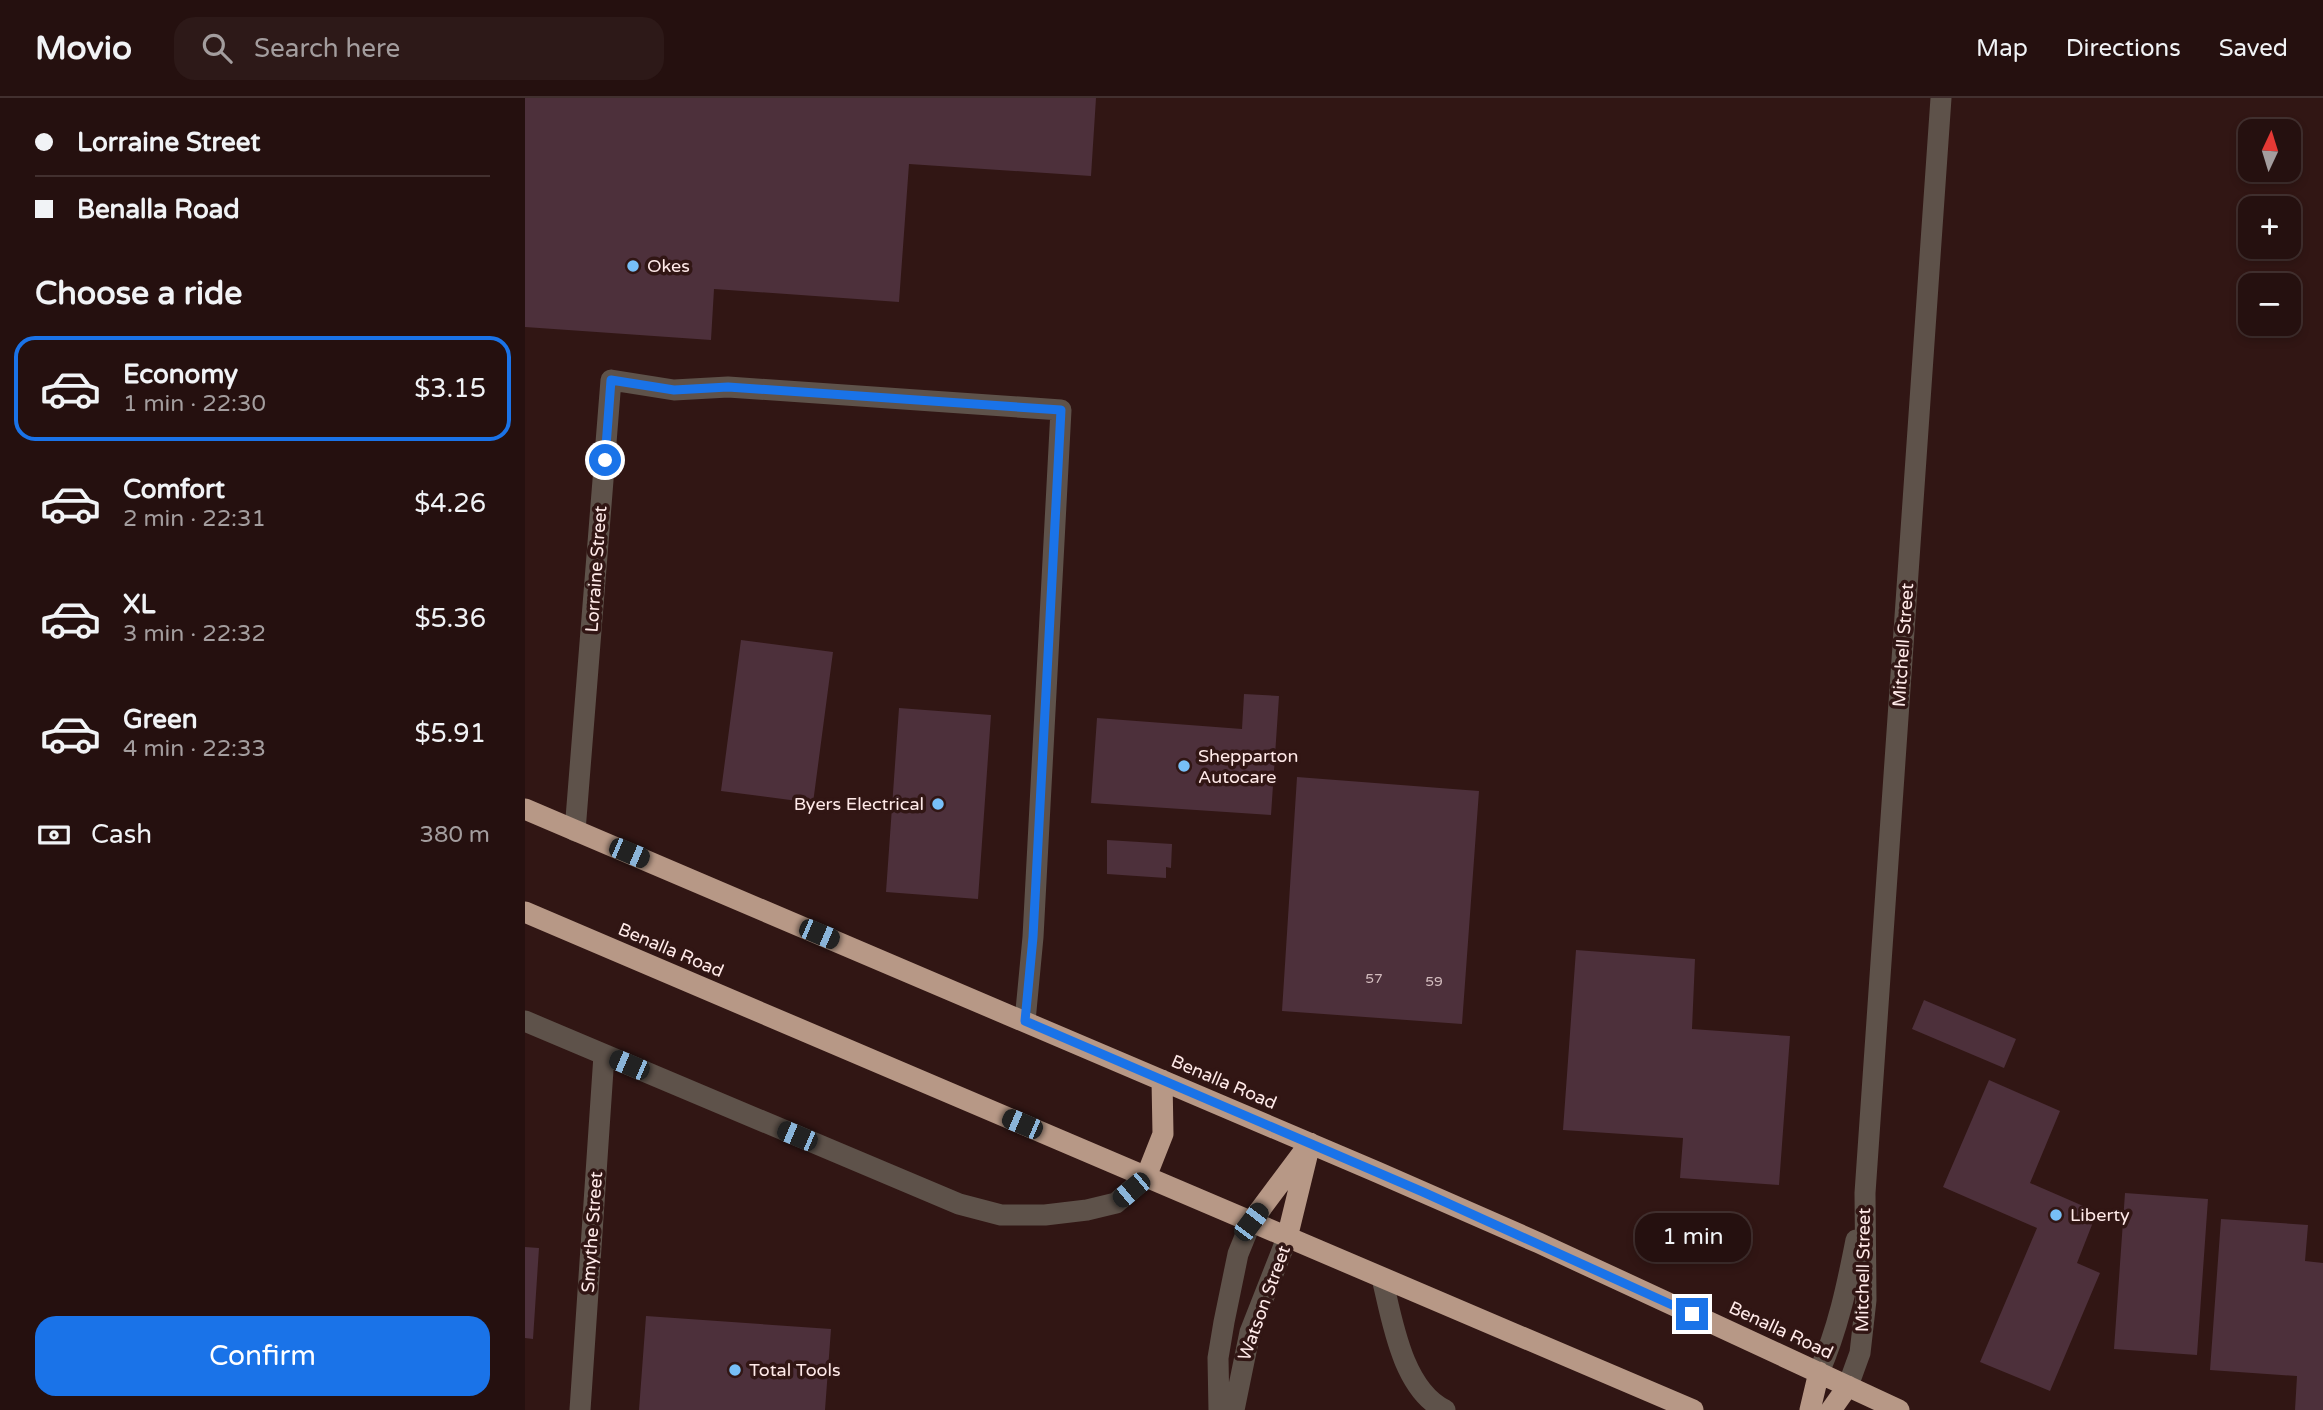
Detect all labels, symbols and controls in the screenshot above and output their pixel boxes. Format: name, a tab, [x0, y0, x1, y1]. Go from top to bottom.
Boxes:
search box	[174, 17, 664, 80]
text: Movio	[35, 29, 132, 68]
icon: search	[198, 29, 236, 67]
text: Search here	[254, 33, 400, 64]
text: Map	[1976, 34, 2028, 63]
text: Directions	[2066, 34, 2181, 63]
text: Saved	[2219, 34, 2288, 63]
north arrow	[2238, 119, 2301, 182]
map controls	[2238, 119, 2301, 336]
text: Lorraine Street	[77, 127, 260, 158]
text: Benalla Road	[77, 194, 240, 225]
button: +	[2238, 196, 2301, 259]
place label: Okes	[647, 255, 690, 277]
marker: Okes	[625, 258, 641, 274]
button: −	[2238, 273, 2301, 336]
text: Choose a ride	[35, 275, 242, 313]
icon: car	[39, 357, 102, 420]
text: Economy	[123, 359, 238, 390]
text: $3.15	[414, 373, 486, 404]
text: 1 min · 22:30	[123, 390, 266, 418]
route start	[589, 444, 621, 476]
icon: car	[39, 472, 102, 535]
text: Comfort	[123, 474, 225, 505]
text: $4.26	[414, 488, 486, 519]
text: 2 min · 22:31	[123, 505, 266, 533]
street label: Lorraine Street	[581, 505, 611, 633]
street label: Mitchell Street	[1888, 582, 1918, 708]
icon: car	[39, 587, 102, 650]
text: XL	[123, 589, 155, 620]
text: $5.36	[414, 603, 486, 634]
text: 3 min · 22:32	[123, 620, 266, 648]
icon: car	[39, 702, 102, 765]
text: Green	[123, 704, 198, 735]
text: $5.91	[414, 718, 486, 749]
text: 4 min · 22:33	[123, 735, 266, 763]
place label: Shepparton Autocare	[1198, 745, 1298, 788]
marker: Shepparton Autocare	[1176, 758, 1192, 774]
place label: Byers Electrical	[794, 793, 924, 815]
marker: Byers Electrical	[930, 796, 946, 812]
icon: cash	[35, 816, 73, 854]
text: Cash	[91, 819, 152, 850]
text: 380 m	[420, 821, 490, 849]
car	[606, 835, 653, 871]
car	[796, 916, 843, 952]
street label: Benalla Road	[615, 918, 727, 982]
house number: 57	[1365, 970, 1383, 987]
house number: 59	[1425, 973, 1443, 990]
car	[606, 1047, 653, 1083]
street label: Benalla Road	[1168, 1050, 1280, 1114]
car	[999, 1106, 1046, 1142]
car	[774, 1118, 821, 1154]
car	[1109, 1168, 1154, 1212]
street label: Smythe Street	[577, 1171, 607, 1293]
car	[1230, 1199, 1273, 1245]
place label: Liberty	[2070, 1204, 2130, 1226]
marker: Liberty	[2048, 1207, 2064, 1223]
street label: Mitchell Street	[1851, 1208, 1875, 1332]
callout: 1 min	[1634, 1212, 1750, 1262]
text: 1 min	[1662, 1223, 1724, 1251]
street label: Watson Street	[1233, 1242, 1295, 1364]
street label: Benalla Road	[1725, 1296, 1837, 1364]
route end	[1676, 1298, 1708, 1330]
button: Confirm	[35, 1316, 490, 1396]
place label: Total Tools	[749, 1359, 841, 1381]
marker: Total Tools	[727, 1362, 743, 1378]

